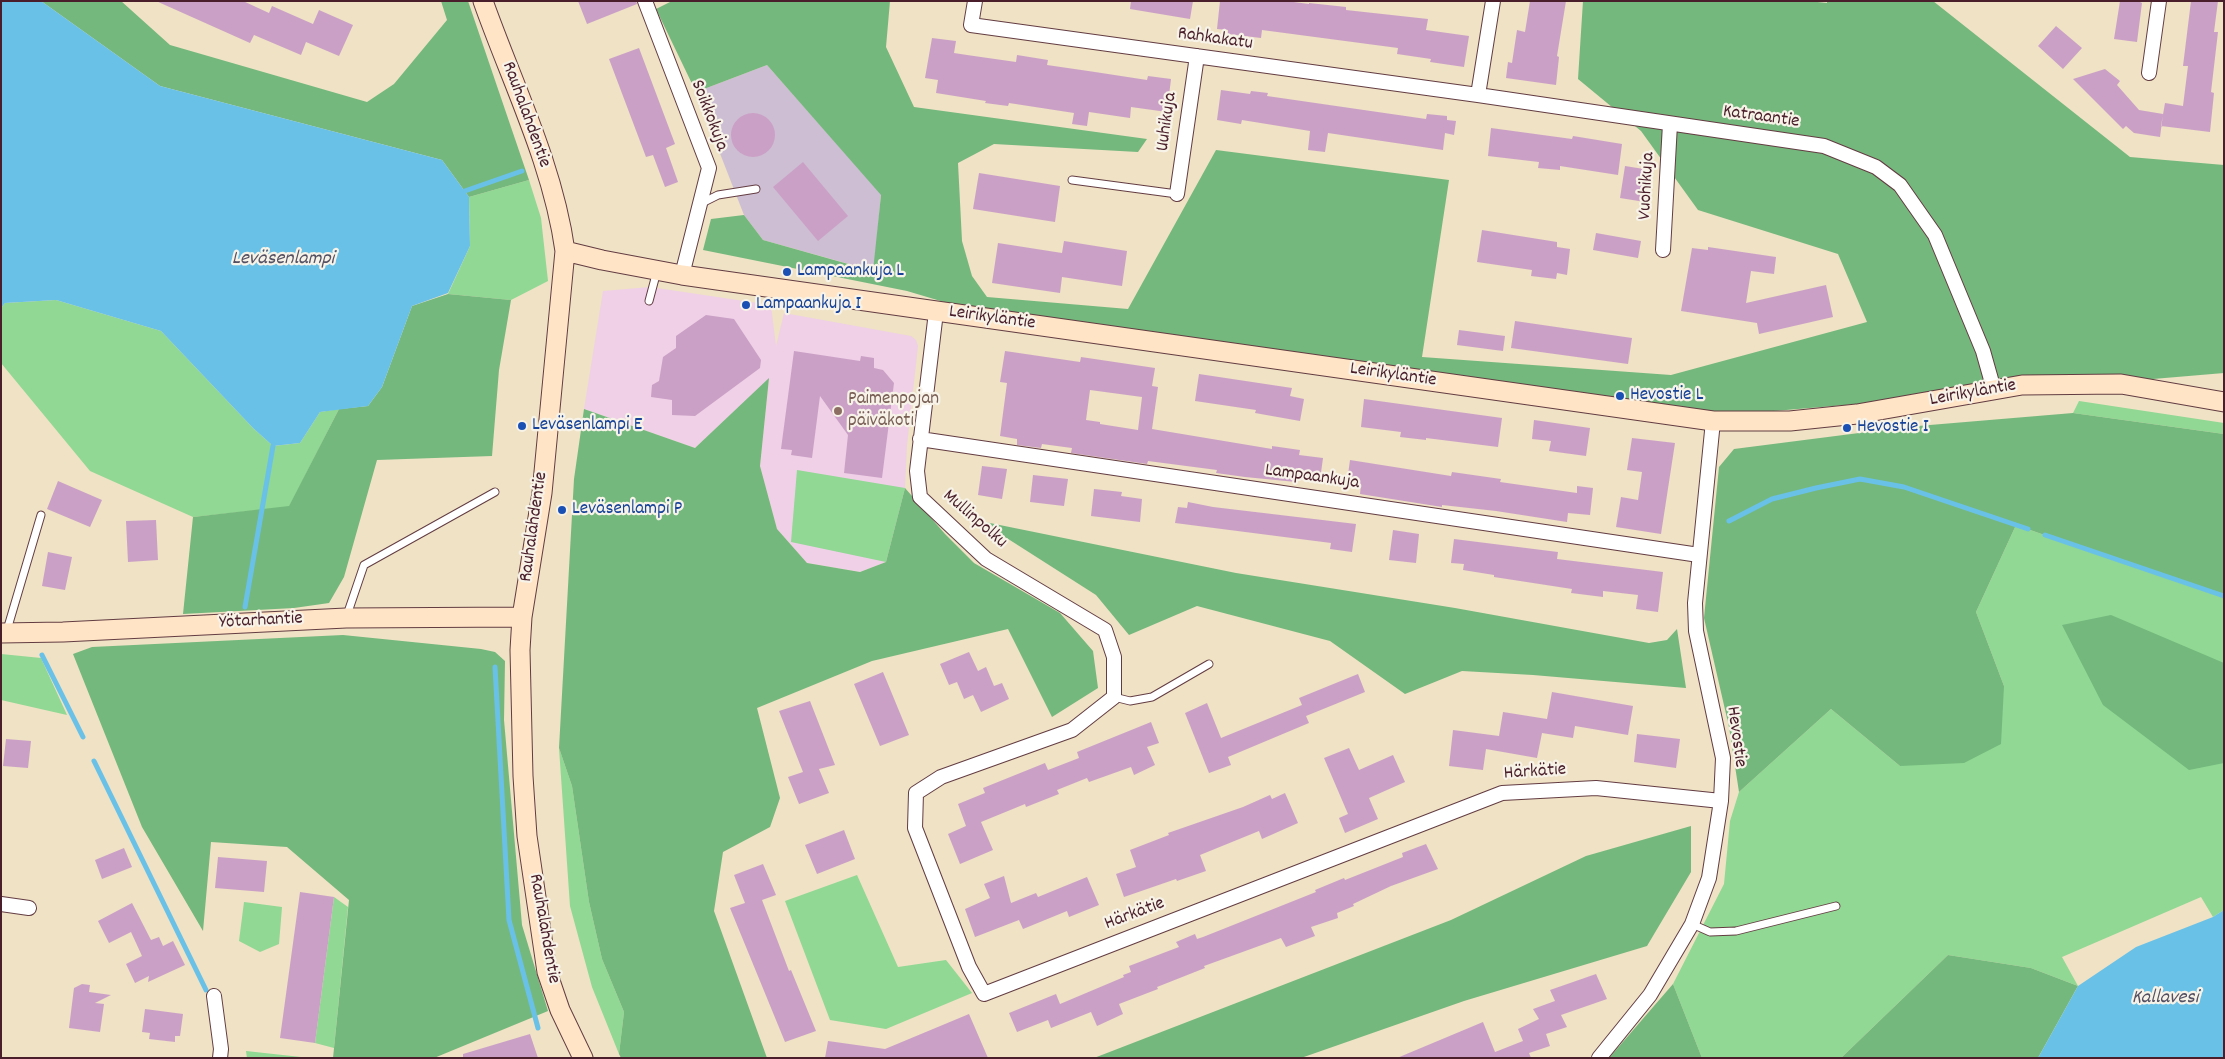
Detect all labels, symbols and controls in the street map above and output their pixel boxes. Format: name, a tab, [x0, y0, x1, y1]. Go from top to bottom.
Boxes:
street label: Rahkakatu	[1176, 23, 1254, 57]
street label: Rauhalahdentie	[495, 59, 555, 171]
street label: Soikkokuja	[684, 77, 732, 155]
street label: Uuhikuja	[1153, 91, 1183, 153]
street label: Katraantie	[1721, 101, 1801, 135]
street label: Vuohikuja	[1635, 152, 1661, 220]
water label: Leväsenlampi	[232, 248, 334, 272]
place label: Lampaankuja L	[797, 261, 904, 283]
marker: Lampaankuja L	[781, 266, 793, 278]
place label: Lampaankuja I	[756, 294, 861, 316]
marker: Lampaankuja I	[740, 299, 752, 311]
street label: Leirikyläntie	[947, 302, 1037, 336]
street label: Leirikyläntie	[1348, 359, 1438, 393]
street label: Leirikyläntie	[1928, 375, 2018, 413]
place label: Hevostie L	[1630, 385, 1703, 407]
place label: Paimenpojan päiväkoti	[848, 389, 939, 433]
marker: Hevostie L	[1614, 390, 1626, 402]
marker: Paimenpojan päiväkoti	[832, 405, 844, 417]
place label: Leväsenlampi E	[532, 415, 642, 437]
place label: Hevostie I	[1857, 417, 1929, 439]
marker: Leväsenlampi E	[516, 420, 528, 432]
marker: Hevostie I	[1841, 422, 1853, 434]
street label: Lampaankuja	[1263, 460, 1361, 496]
street label: Rauhalahdentie	[516, 470, 554, 584]
street label: Mullinpolku	[937, 486, 1011, 554]
place label: Leväsenlampi P	[572, 499, 682, 521]
marker: Leväsenlampi P	[556, 504, 568, 516]
street label: Yötarhantie	[219, 608, 303, 636]
street label: Hevostie	[1719, 705, 1751, 769]
street label: Härkätie	[1503, 759, 1567, 787]
street label: Rauhalahdentie	[522, 872, 564, 986]
street label: Härkätie	[1102, 893, 1168, 937]
water label: Kallavesi	[2132, 987, 2198, 1011]

